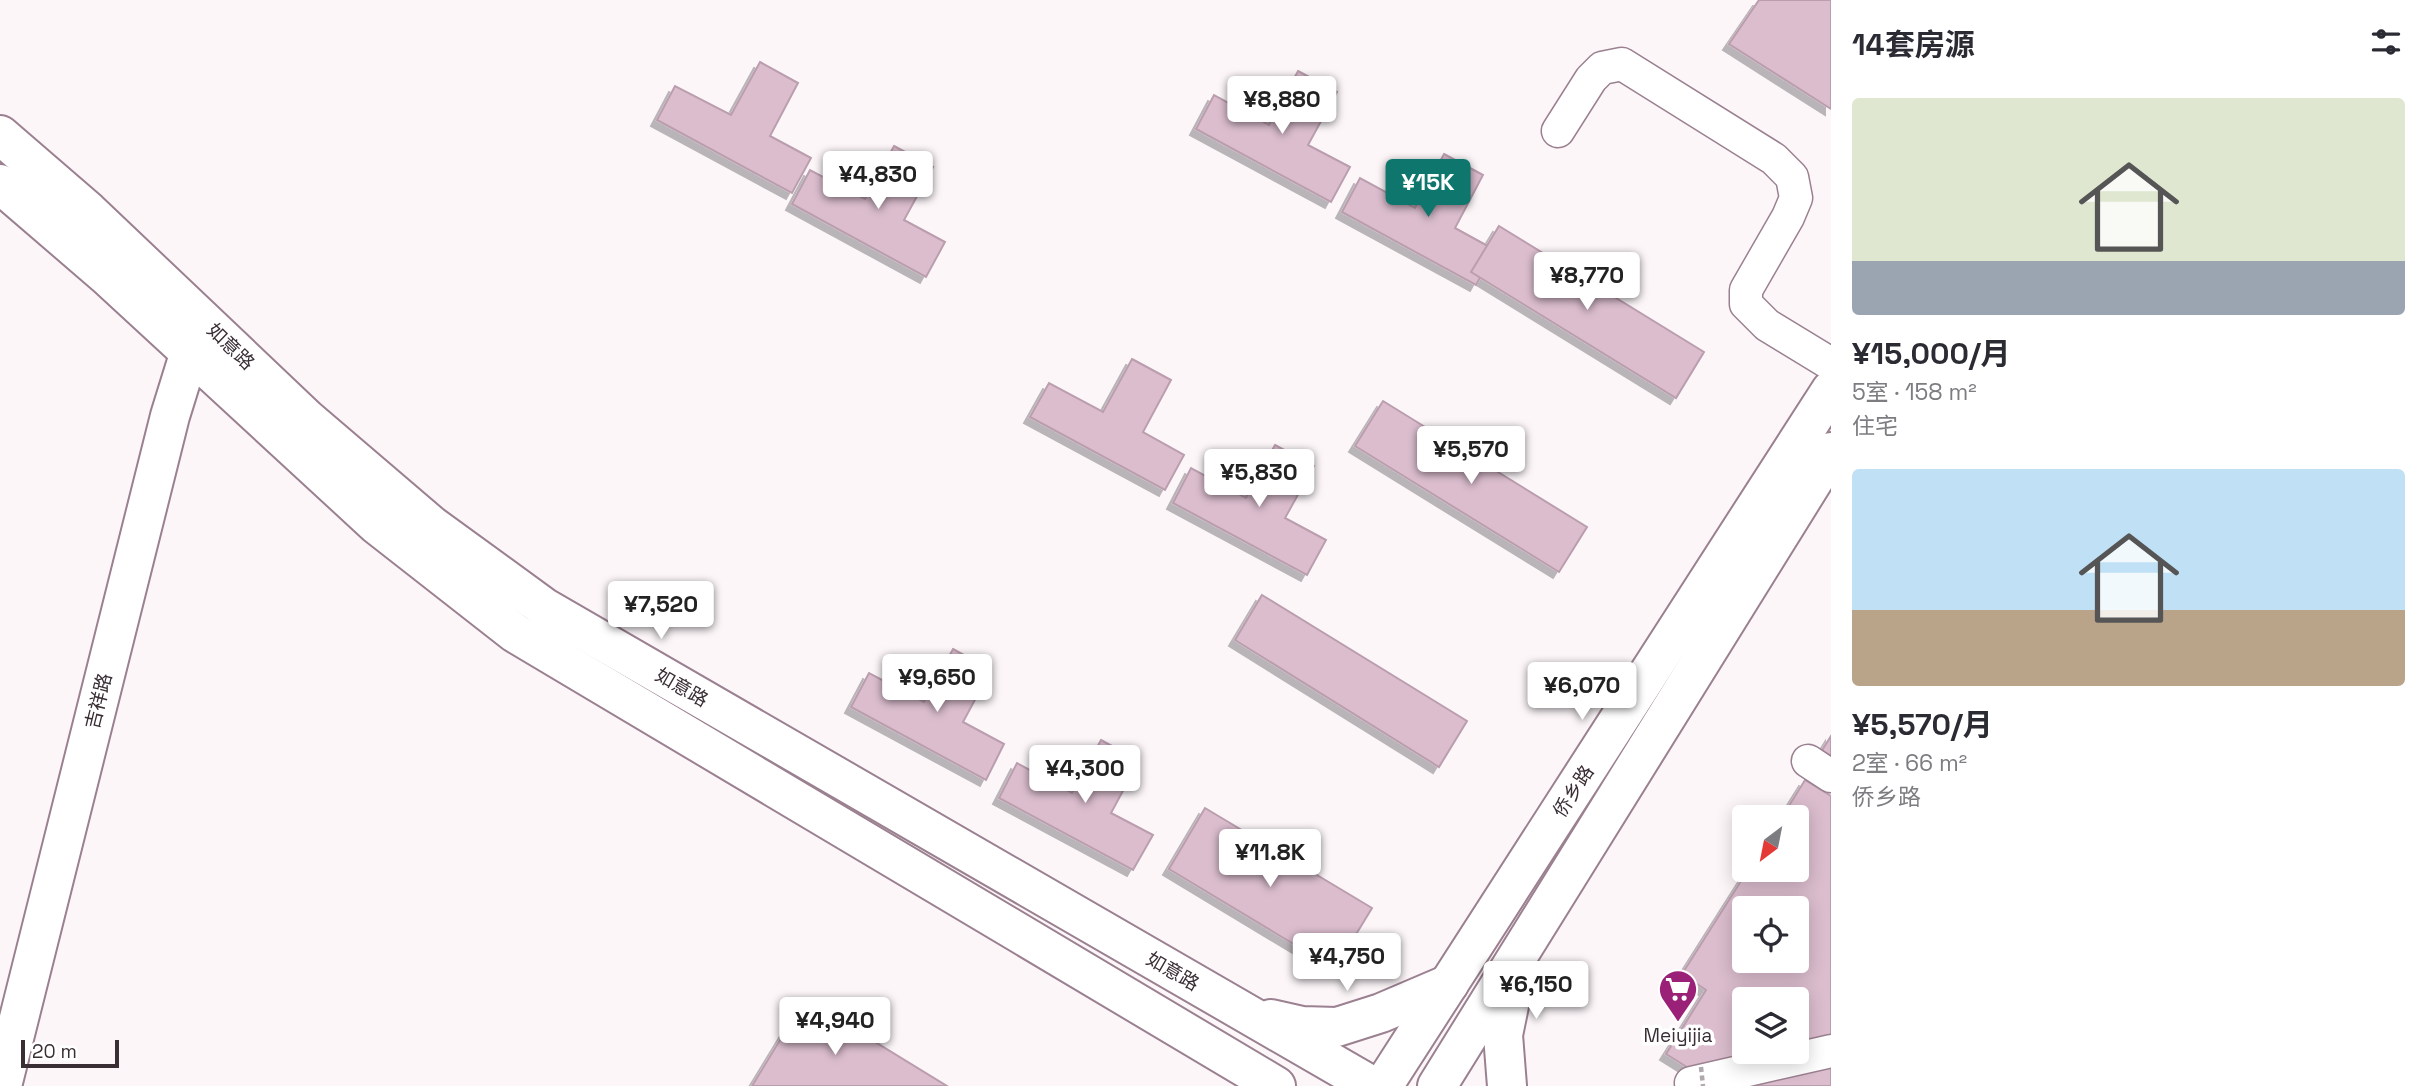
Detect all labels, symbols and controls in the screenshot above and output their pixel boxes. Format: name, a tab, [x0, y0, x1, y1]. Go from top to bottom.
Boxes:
icon: filters	[2367, 23, 2405, 61]
text: 14套房源	[1852, 25, 1975, 64]
pin: ¥8,880	[1225, 76, 1339, 136]
text: ¥8,880	[1243, 84, 1321, 114]
icon: home	[2066, 144, 2192, 270]
pin: ¥4,830	[821, 152, 935, 211]
text: ¥4,830	[839, 159, 917, 189]
pin: ¥15K	[1387, 160, 1469, 219]
text: ¥15K	[1402, 167, 1454, 197]
pin: ¥8,770	[1530, 252, 1644, 312]
text: ¥8,770	[1550, 260, 1624, 290]
street label: 如意路	[201, 318, 260, 375]
text: ¥15,000/月	[1852, 334, 2011, 373]
text: 5室 · 158 m²	[1852, 377, 1977, 407]
text: 住宅	[1852, 411, 1898, 441]
pin: ¥5,570	[1414, 426, 1528, 486]
text: ¥5,570	[1433, 434, 1509, 464]
pin: ¥5,830	[1202, 449, 1316, 509]
text: ¥5,830	[1220, 457, 1298, 487]
icon: home	[2066, 515, 2192, 641]
pin: ¥7,520	[604, 582, 718, 641]
text: ¥7,520	[624, 589, 698, 619]
pin: ¥9,650	[880, 654, 994, 714]
street label: 如意路	[651, 662, 713, 713]
text: ¥9,650	[898, 662, 976, 692]
pin: ¥6,070	[1525, 662, 1639, 722]
street label: 吉祥路	[79, 670, 118, 732]
text: ¥6,070	[1544, 670, 1620, 700]
text: ¥5,570/月	[1852, 705, 1993, 744]
pin: ¥4,300	[1028, 746, 1142, 805]
text: 2室 · 66 m²	[1852, 748, 1967, 778]
text: ¥4,300	[1045, 753, 1125, 783]
street label: 侨乡路	[1547, 761, 1599, 822]
text: 侨乡路	[1852, 782, 1921, 812]
north arrow	[1732, 805, 1810, 882]
map controls	[1732, 805, 1809, 1064]
pin: ¥11.8K	[1213, 830, 1327, 889]
text: ¥11.8K	[1235, 837, 1305, 867]
button: locate	[1732, 896, 1809, 973]
pin: ¥4,750	[1290, 934, 1404, 993]
text: ¥4,750	[1309, 941, 1385, 971]
street label: 如意路	[1142, 946, 1204, 997]
pin: ¥6,150	[1479, 962, 1593, 1021]
supermarket icon: Meiyijia	[1657, 968, 1699, 1023]
text: ¥6,150	[1499, 969, 1573, 999]
button: layers	[1732, 987, 1809, 1064]
pin: ¥4,940	[778, 998, 892, 1057]
text: ¥4,940	[795, 1005, 875, 1035]
place label: Meiyijia	[1644, 1023, 1713, 1048]
scale bar	[21, 1037, 119, 1069]
text: 20 m	[32, 1039, 77, 1064]

